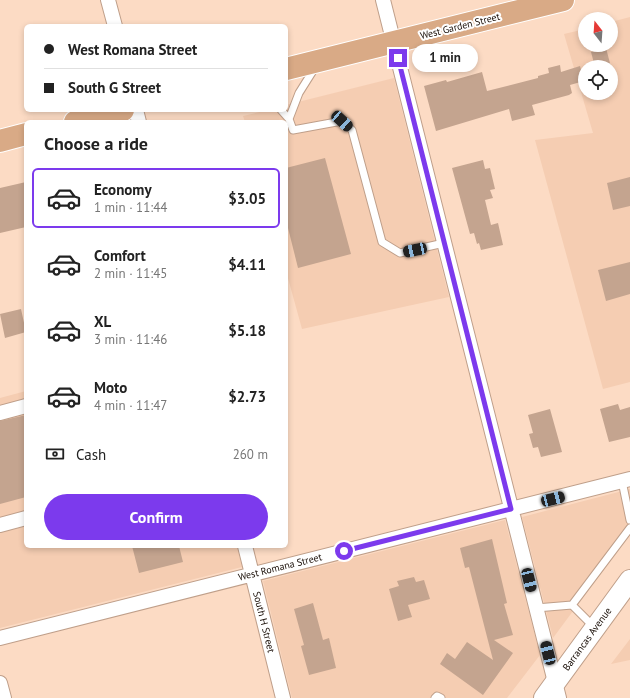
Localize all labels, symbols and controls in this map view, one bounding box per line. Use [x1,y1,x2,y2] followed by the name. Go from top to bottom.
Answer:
[419,10,502,42] street label: West Garden Street
[578,12,618,52] north arrow
[578,12,618,100] map controls
[68,40,197,59] text: West Romana Street
[412,44,478,72] callout: 1 min
[389,49,407,67] route end
[429,49,461,66] text: 1 min
[578,60,618,100] button: locate
[68,78,161,97] text: South G Street
[329,109,355,133] car
[44,132,148,155] text: Choose a ride
[46,180,82,216] icon: car
[94,180,152,199] text: Economy
[228,189,266,208] text: $3.05
[94,199,167,216] text: 1 min · 11:44
[402,242,428,258] car
[46,246,82,282] icon: car
[94,246,146,265] text: Comfort
[228,255,266,274] text: $4.11
[94,265,167,282] text: 2 min · 11:45
[46,312,82,348] icon: car
[94,312,111,331] text: XL
[228,321,266,340] text: $5.18
[94,331,167,348] text: 3 min · 11:46
[46,378,82,414] icon: car
[94,378,127,397] text: Moto
[228,387,266,406] text: $2.73
[94,397,167,414] text: 4 min · 11:47
[44,443,66,465] icon: cash
[76,445,106,464] text: Cash
[233,446,268,463] text: 260 m
[540,490,566,508] car
[44,494,268,540] button: Confirm
[335,542,353,560] route start
[237,550,324,584] street label: West Romana Street
[520,567,538,593] car
[250,590,278,654] street label: South H Street
[560,605,614,673] street label: Barrancas Avenue
[539,640,557,666] car

